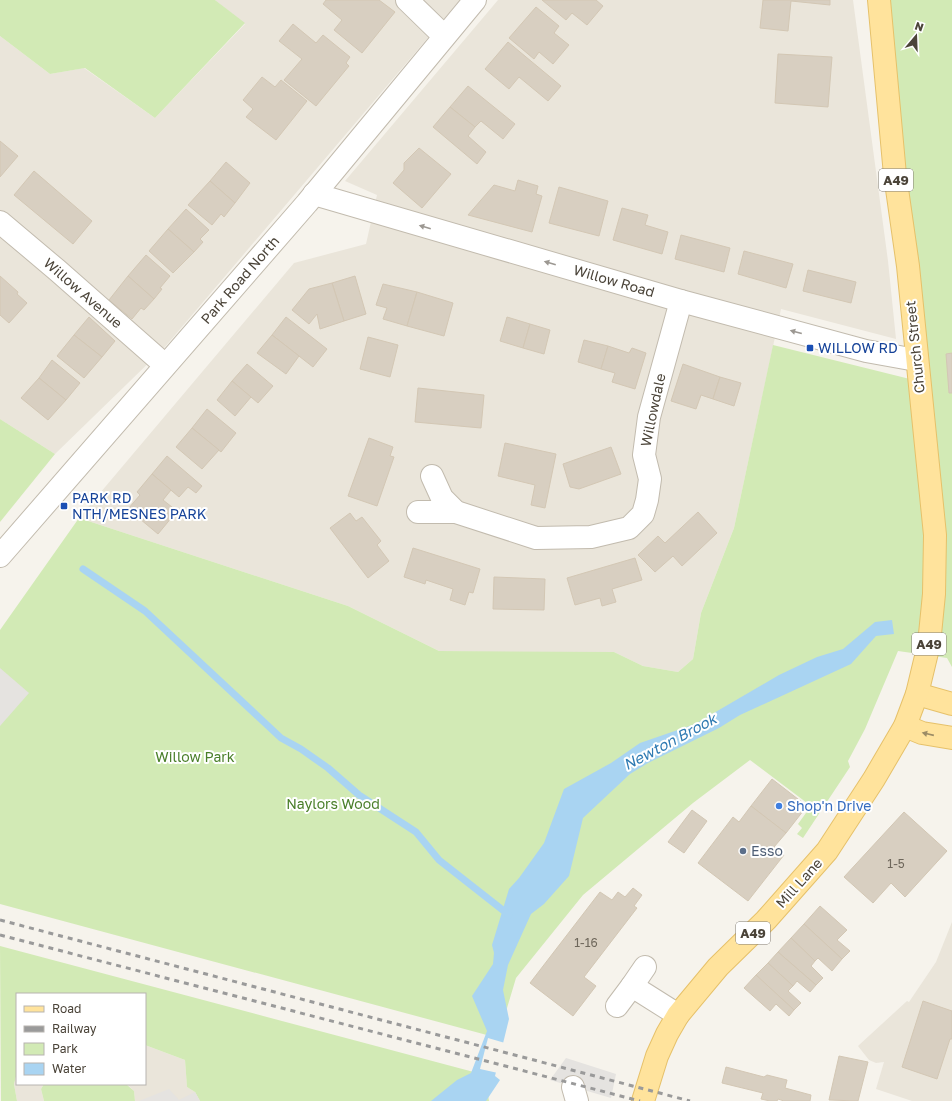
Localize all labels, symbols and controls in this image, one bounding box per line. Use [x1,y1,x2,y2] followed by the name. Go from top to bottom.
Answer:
[896,16,936,56] north arrow
[913,19,925,34] text: N
[879,169,913,191] road number: A49
[419,224,431,230] one-way arrow
[197,232,282,327] street label: Park Road North
[41,254,126,331] street label: Willow Avenue
[544,260,556,266] one-way arrow
[572,261,657,300] street label: Willow Road
[901,300,928,394] street label: Church Street
[790,329,802,335] one-way arrow
[818,339,898,356] place label: WILLOW RD
[805,343,815,353] marker: WILLOW RD
[636,372,669,448] street label: Willowdale
[72,489,207,522] place label: PARK RD NTH/MESNES PARK
[59,501,69,511] marker: PARK RD NTH/MESNES PARK
[912,633,946,655] road number: A49
[620,708,720,773] water label: Newton Brook
[922,730,934,736] one-way arrow
[155,748,235,765] park label: Willow Park
[286,795,380,812] park label: Naylors Wood
[787,797,871,814] place label: Shop'n Drive
[774,801,784,811] marker: Shop'n Drive
[751,842,783,859] place label: Esso
[738,846,748,856] marker: Esso
[772,854,825,911] street label: Mill Lane
[887,856,905,871] house number: 1-5
[736,922,770,944] road number: A49
[574,935,598,950] house number: 1-16
[16,993,146,1085] legend
[52,1001,81,1016] text: Road
[52,1021,97,1036] text: Railway
[52,1041,78,1056] text: Park
[52,1061,86,1076] text: Water

